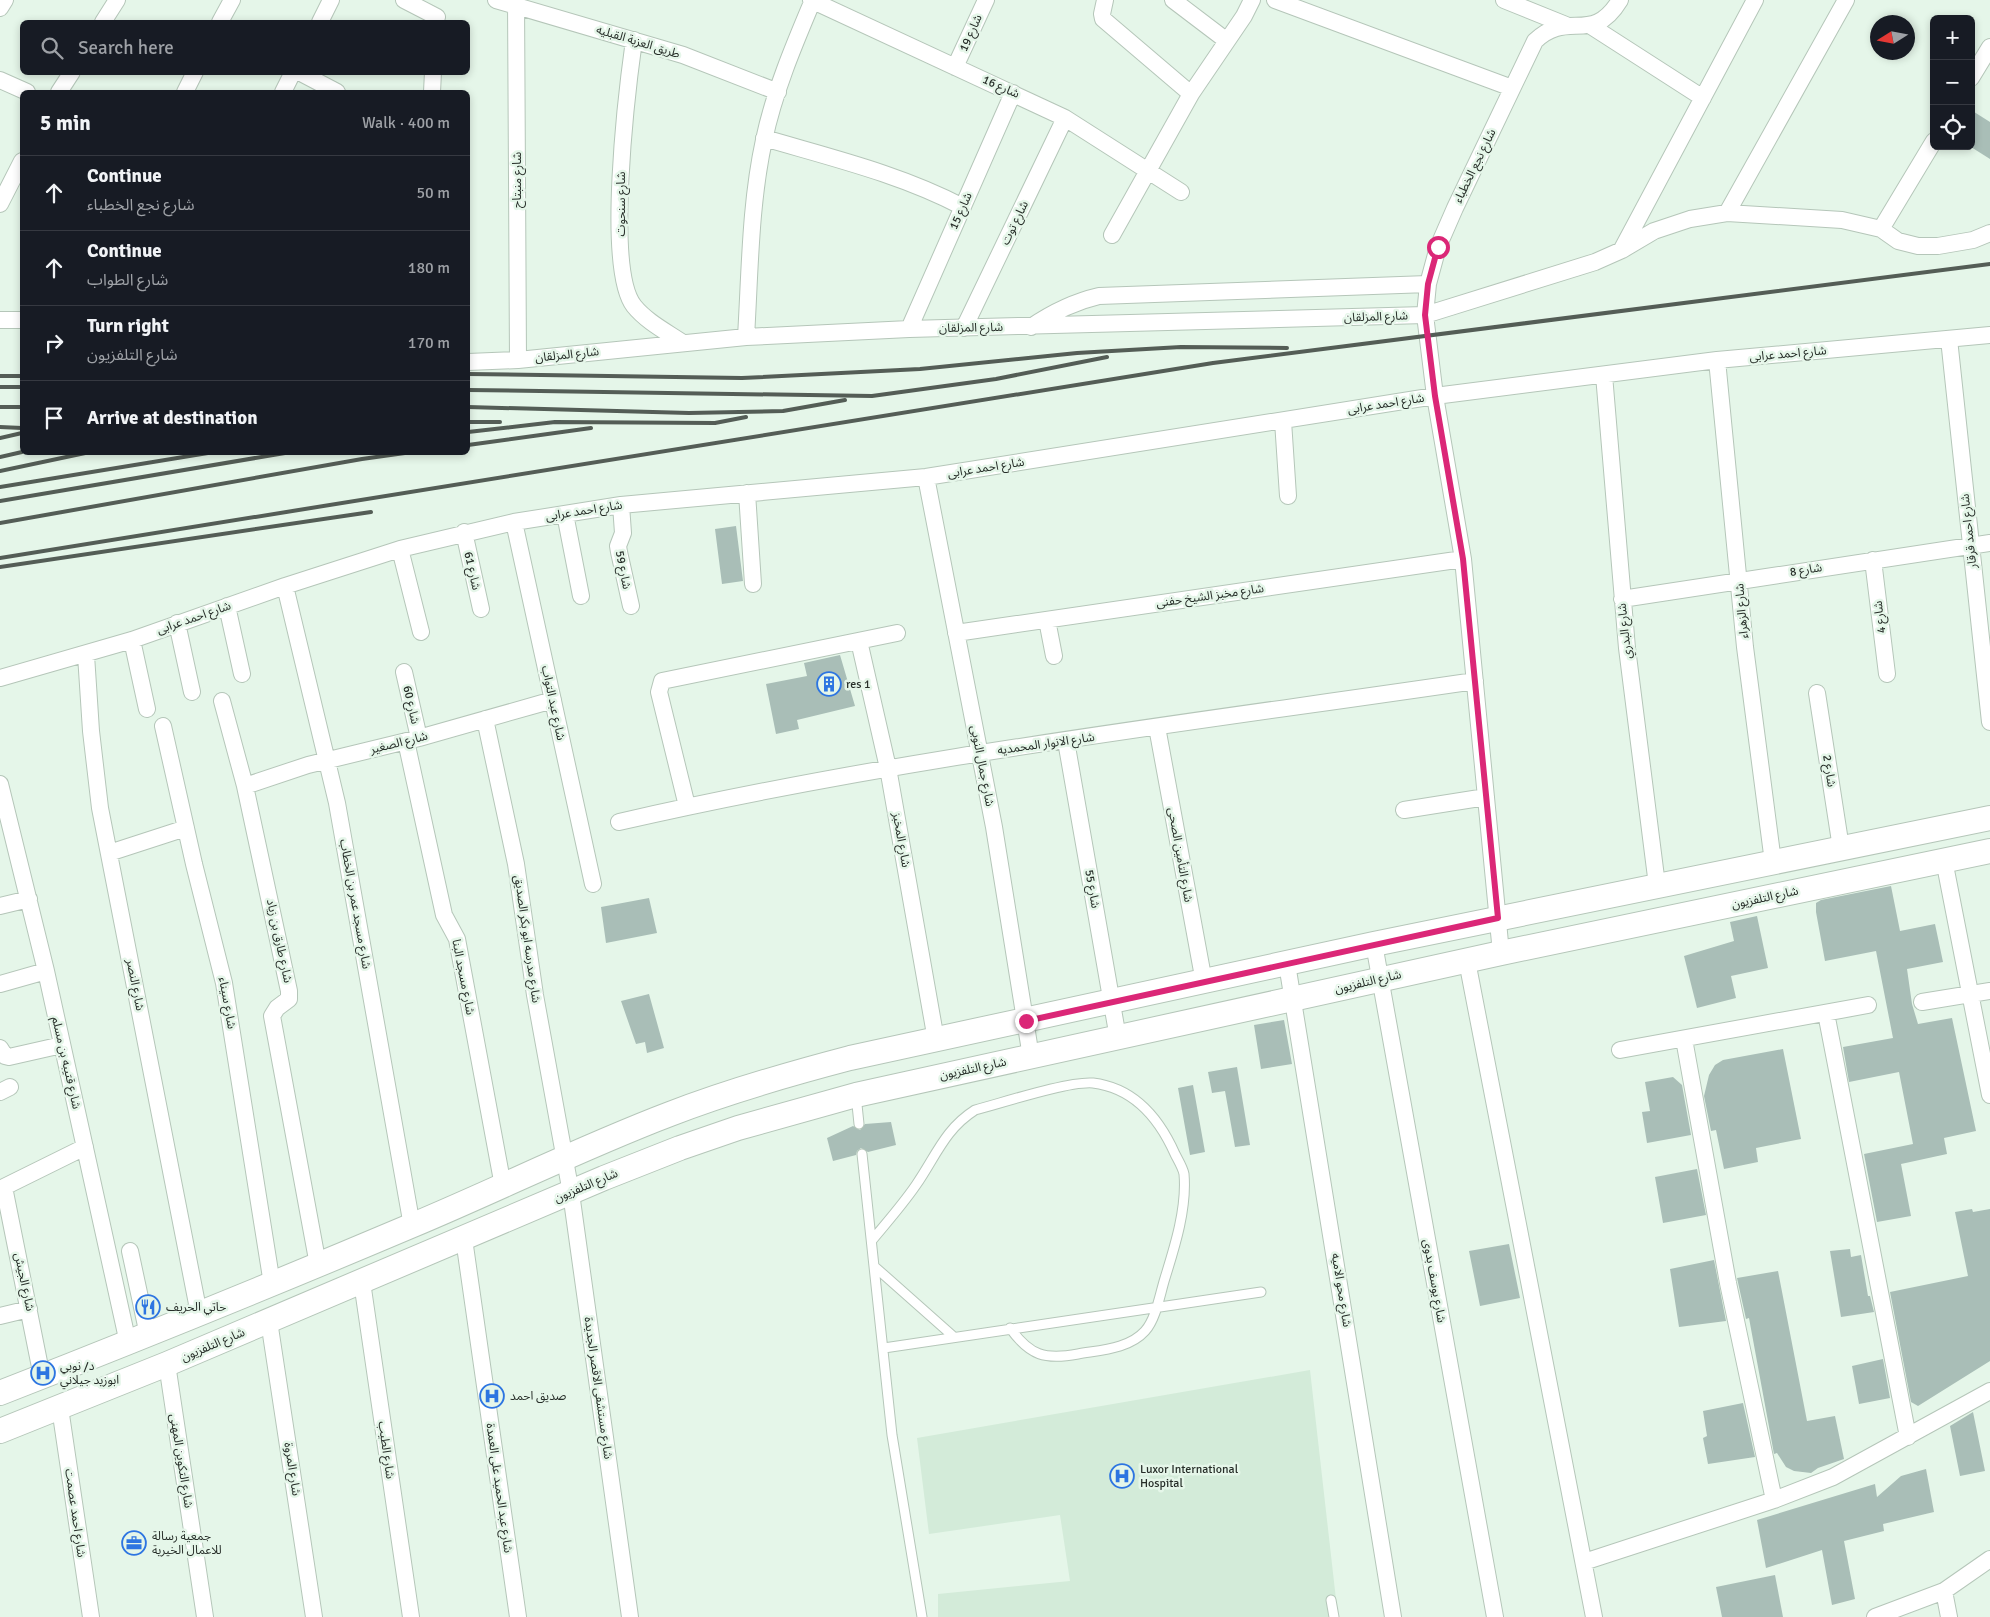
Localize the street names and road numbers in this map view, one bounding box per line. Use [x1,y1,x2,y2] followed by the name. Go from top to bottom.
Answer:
[956,12,987,54] street label: شارع 19
[594,22,682,62] street label: طريق العزبة القبليه
[980,72,1022,103] street label: شارع 16
[1451,126,1500,206] street label: شارع نجع الخطباء
[510,152,526,208] street label: شارع منبتاح
[614,172,630,236] street label: شارع سنحوت
[946,190,977,232] street label: شارع 15
[998,198,1033,248] street label: شارع توت
[1344,308,1408,327] street label: شارع المزلقان
[939,320,1003,337] street label: شارع المزلقان
[1749,343,1827,366] street label: شارع احمد عرابى
[534,344,600,367] street label: شارع المزلقان
[1347,391,1426,418] street label: شارع احمد عرابى
[947,455,1026,482] street label: شارع احمد عرابى
[1958,493,1981,570] street label: شارع احمد قرقار
[545,498,624,525] street label: شارع احمد عرابى
[611,549,634,591] street label: شارع 59
[459,550,484,592] street label: شارع 61
[1789,560,1823,581] street label: شارع 8
[1155,581,1265,612] street label: شارع مخبز الشيخ حفنى
[1732,583,1753,639] street label: شارع الزهراء
[155,598,233,639] street label: شارع احمد عرابى
[1871,600,1890,634] street label: شارع 4
[1615,602,1637,660] street label: شارع البدري
[537,664,568,742] street label: شارع عبد التواب
[398,684,423,726] street label: شارع 60
[966,724,997,808] street label: شارع جمال النوبى
[368,729,430,759] street label: شارع الصغير
[996,730,1096,759] street label: شارع الانوار المحمديه
[1818,754,1839,788] street label: شارع 2
[1163,806,1196,904] street label: شارع التأمين الصحى
[888,810,913,869] street label: شارع المخبز
[335,838,374,970] street label: شارع مسجد عمر بن الخطاب
[1080,868,1103,910] street label: شارع 55
[510,874,543,1004] street label: شارع مدرسه ابو بكر الصديق
[1730,884,1800,913] street label: شارع التلفزيون
[262,898,295,984] street label: شارع طارق بن زياد
[447,938,478,1016] street label: شارع مسجد البنا
[121,957,147,1012] street label: شارع النصر
[1333,967,1403,998] street label: شارع التلفزيون
[214,976,239,1030] street label: شارع سيناء
[47,1015,84,1111] street label: شارع قتيبه بن مسلم
[938,1055,1008,1084] street label: شارع التلفزيون
[552,1166,621,1207] street label: شارع التلفزيون
[1418,1238,1449,1324] street label: شارع يوسف بدوى
[10,1251,38,1313] street label: شارع الجيش
[1327,1252,1354,1328] street label: شارع محو الاميه
[580,1316,615,1460] street label: شارع مستشفى الاقصر الجديدة
[179,1325,248,1366] street label: شارع التلفزيون
[165,1413,196,1509] street label: شارع التكوين المهنى
[374,1420,397,1480] street label: شارع الطيب
[481,1422,516,1554] street label: شارع عبد الحميد على العمدة
[279,1441,304,1497] street label: شارع المروة
[60,1468,89,1558] street label: شارع احمد عصمت

